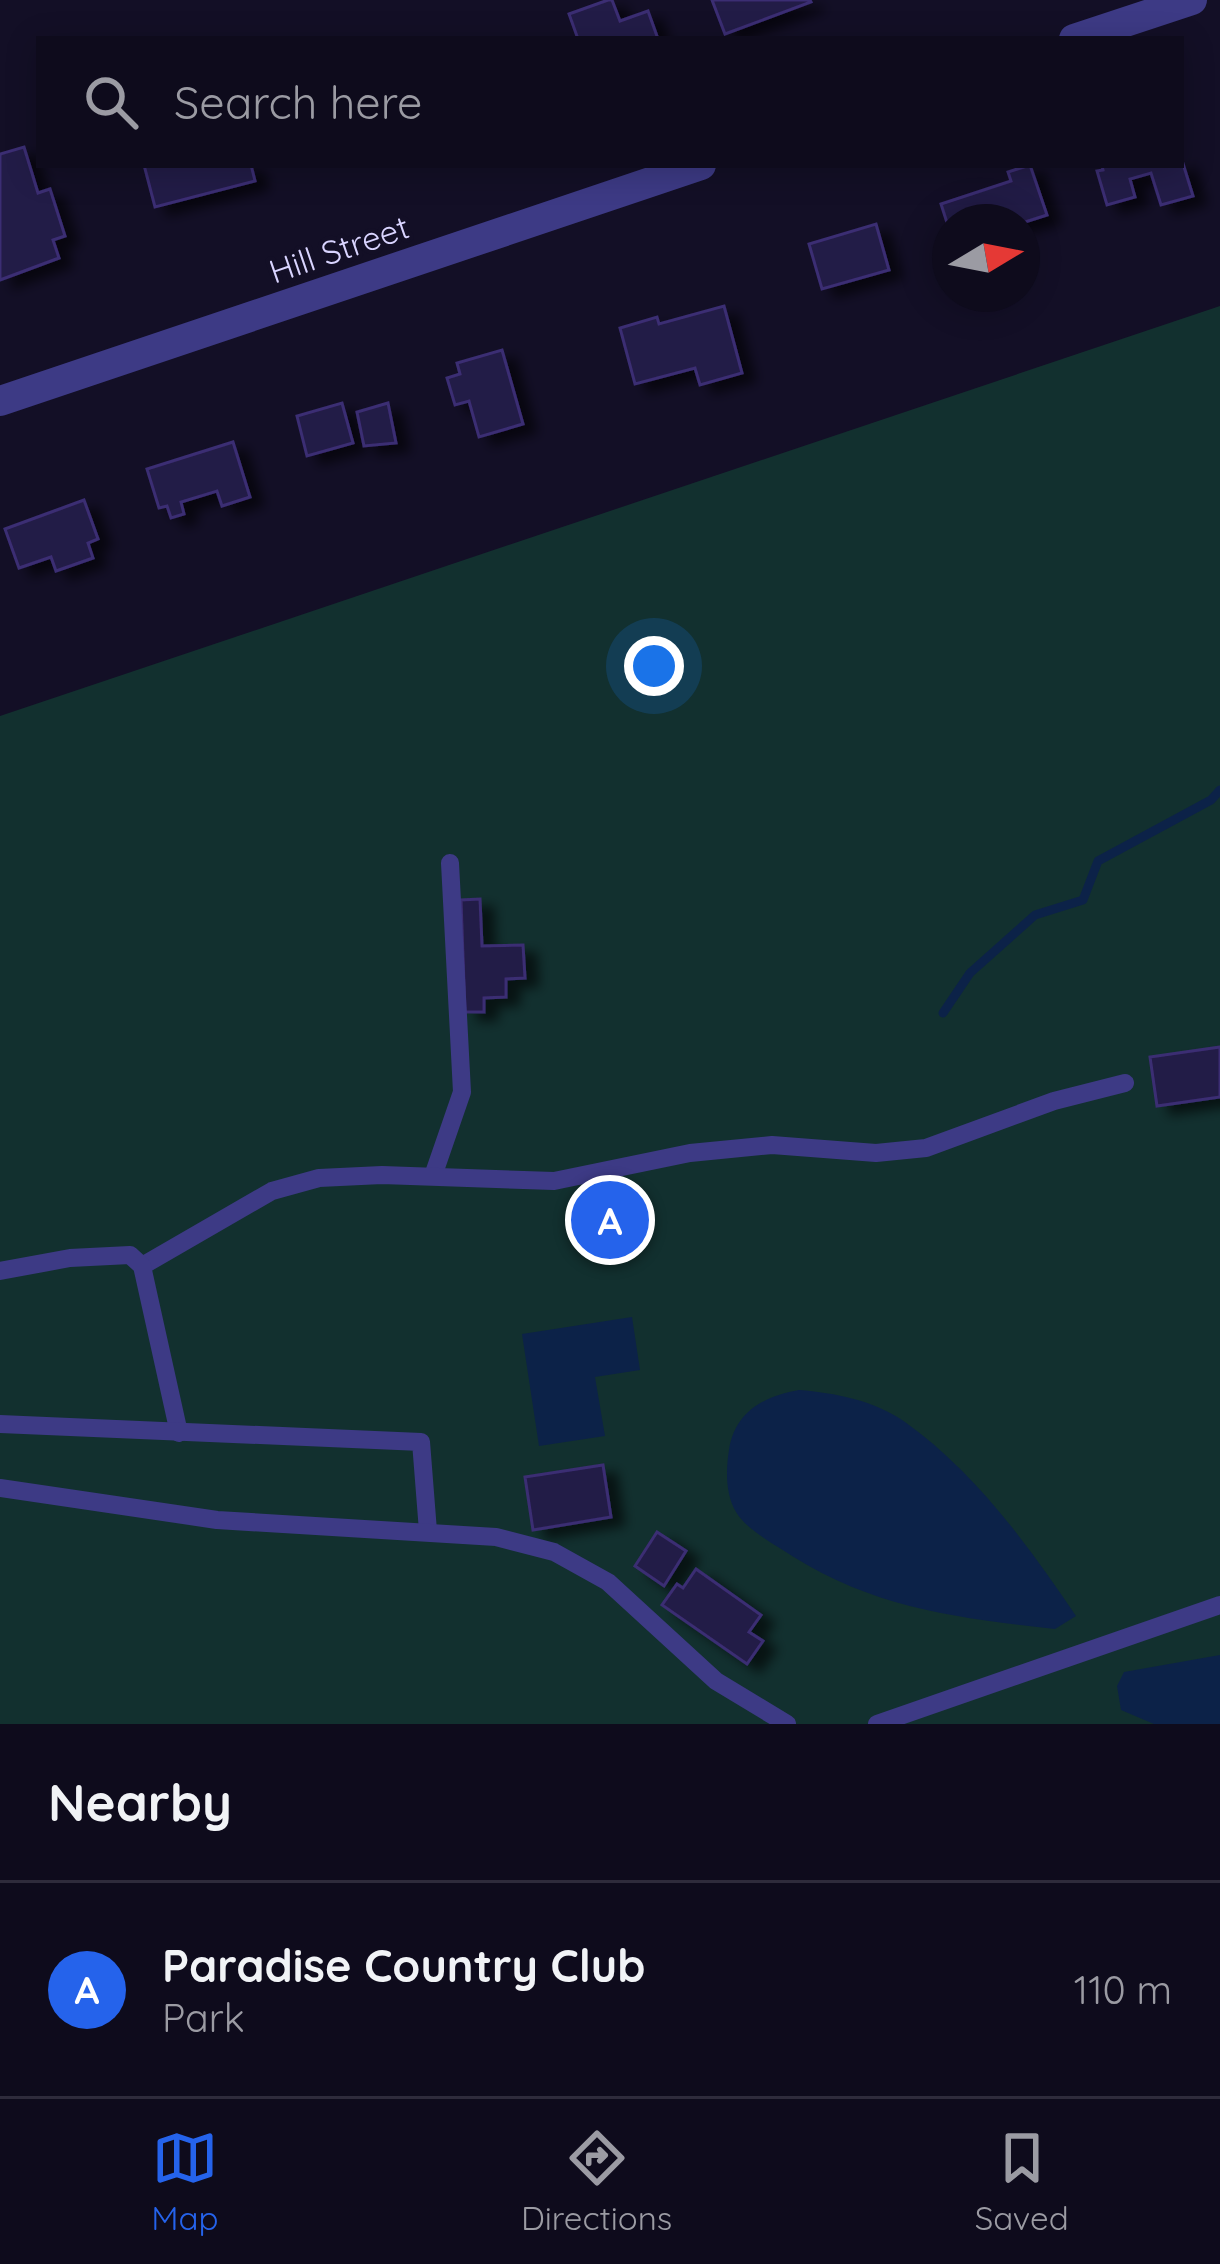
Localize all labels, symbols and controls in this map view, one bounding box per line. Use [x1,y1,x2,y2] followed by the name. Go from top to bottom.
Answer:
[36,36,1184,168] search box
[78,69,144,135] icon: search
[174,74,422,130] text: Search here
[932,204,1040,312] north arrow
[264,206,414,292] street label: Hill Street
[624,636,684,696] your location
[571,1175,649,1265] pin: A
[48,1770,232,1834] text: Nearby
[162,1937,645,1993] text: Paradise Country Club
[75,1965,99,2014] text: A
[1074,1965,1172,2014] text: 110 m
[162,1993,245,2042] text: Park
[151,2125,219,2238] tab: Map
[521,2125,672,2238] tab: Directions
[975,2125,1069,2238] tab: Saved

